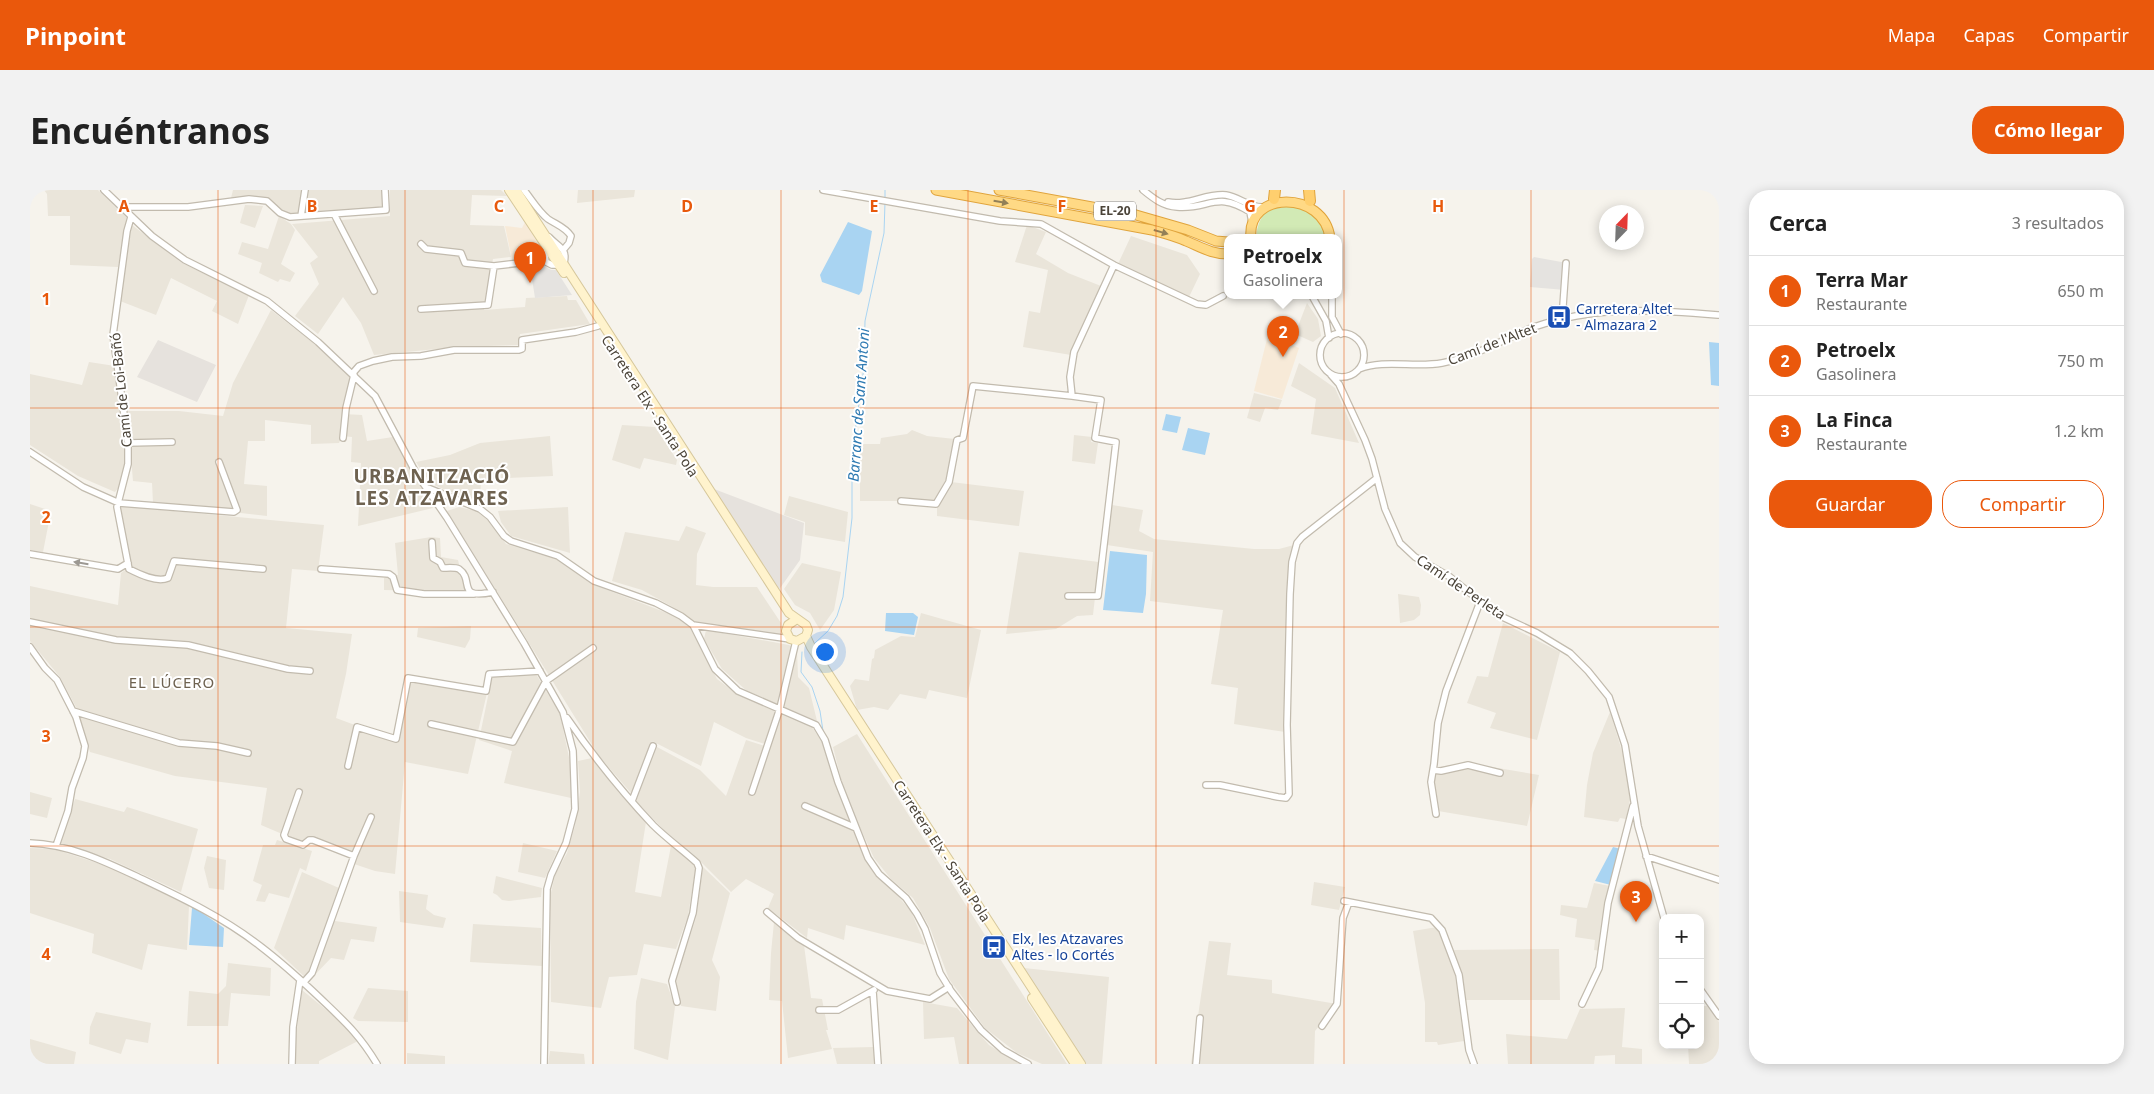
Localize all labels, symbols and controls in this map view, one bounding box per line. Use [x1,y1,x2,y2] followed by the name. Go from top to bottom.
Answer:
[25,19,126,52] text: Pinpoint
[1888,23,1935,47] text: Mapa
[1963,23,2015,47] text: Capas
[2043,23,2129,47] text: Compartir
[1972,106,2124,154] button: Cómo llegar
[30,107,270,154] text: Encuéntranos
[118,195,130,217] text: A
[307,195,317,217] text: B
[494,195,504,217] text: C
[681,195,693,217] text: D
[870,195,879,217] text: E
[1058,195,1066,217] text: F
[1244,195,1256,217] text: G
[1432,195,1444,217] text: H
[993,198,1009,206] one-way arrow
[1094,202,1136,220] road number: EL-20
[1599,205,1644,250] north arrow
[1769,209,1827,237] text: Cerca
[2012,212,2104,234] text: 3 resultados
[1153,229,1168,237] one-way arrow
[1224,234,1342,299] popup
[514,242,546,283] pin: 1
[1243,243,1322,269] text: Petroelx
[1816,267,1908,293] text: Terra Mar
[1243,269,1323,291] text: Gasolinera
[1780,280,1790,302] text: 1
[2057,280,2104,302] text: 650 m
[41,288,51,310] text: 1
[1816,293,1907,315] text: Restaurante
[1576,299,1672,334] place label: Carretera Altet - Almazara 2
[1546,304,1572,330] bus stop icon: Carretera Altet - Almazara 2
[1267,316,1299,357] pin: 2
[1445,318,1539,369] street label: Camí de l'Altet
[843,326,873,482] water label: Barranc de Sant Antoni
[597,331,703,480] street label: Carretera Elx - Santa Pola
[105,332,136,448] street label: Camí de Loi-Bañó
[1816,337,1895,363] text: Petroelx
[1780,350,1790,372] text: 2
[2057,350,2104,372] text: 750 m
[1816,363,1896,385] text: Gasolinera
[1816,407,1893,433] text: La Finca
[1780,420,1790,442] text: 3
[2054,420,2104,442] text: 1.2 km
[1816,433,1907,455] text: Restaurante
[354,463,510,511] district label: URBANITZACIÓ LES ATZAVARES
[1769,480,1932,528] button: Guardar
[1942,480,2104,528] button: Compartir
[41,506,51,528] text: 2
[1413,550,1510,623] street label: Camí de Perleta
[73,559,89,567] one-way arrow
[812,639,838,665] your location
[129,672,215,692] district label: EL LÚCERO
[41,725,51,747] text: 3
[889,776,995,925] street label: Carretera Elx - Santa Pola
[1620,881,1652,922] pin: 3
[1659,914,1704,1049] map controls
[1659,914,1704,959] button: +
[1012,929,1124,964] place label: Elx, les Atzavares Altes - lo Cortés
[981,934,1007,960] bus stop icon: Elx, les Atzavares Altes - lo Cortés
[41,943,51,965] text: 4
[1659,959,1704,1004] button: −
[1659,1004,1704,1049] button: locate

